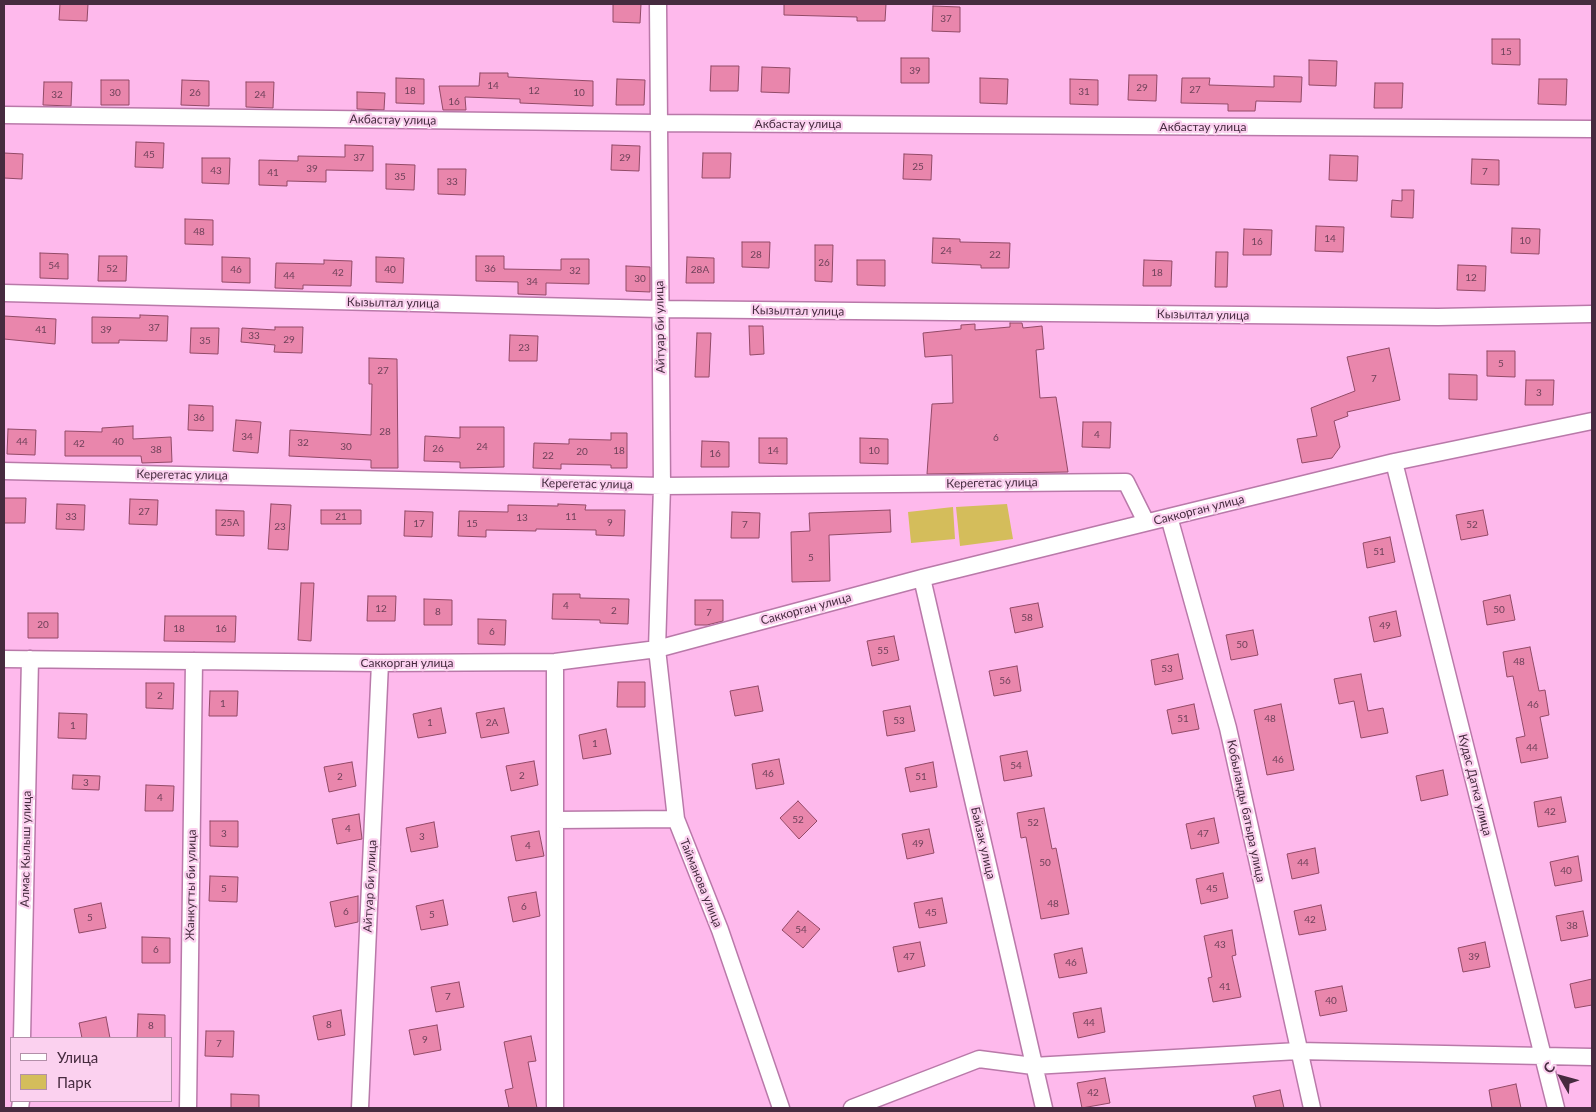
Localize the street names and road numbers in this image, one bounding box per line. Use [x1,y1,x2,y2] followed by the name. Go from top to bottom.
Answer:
[349,112,437,128] street label: Акбастау улица
[755,117,841,131] street label: Акбастау улица
[1160,120,1246,134] street label: Акбастау улица
[652,281,668,373] street label: Айтуар би улица
[347,295,439,311] street label: Кызылтал улица
[752,303,844,319] street label: Кызылтал улица
[1157,307,1249,323] street label: Кызылтал улица
[136,467,228,483] street label: Керегетас улица
[946,475,1038,491] street label: Керегетас улица
[541,476,633,492] street label: Керегетас улица
[1152,492,1246,528] street label: Саккорган улица
[759,590,853,628] street label: Саккорган улица
[360,656,454,670] street label: Саккорган улица
[1455,733,1495,837] street label: Кудас Датка улица
[1224,739,1268,883] street label: Кобыланды батыра улица
[18,791,34,907] street label: Алмас Кылыш улица
[968,805,998,881] street label: Байзак улица
[183,829,199,941] street label: Жанкутты би улица
[677,837,725,929] street label: Тайманова улица
[360,839,380,933] street label: Айтуар би улица

